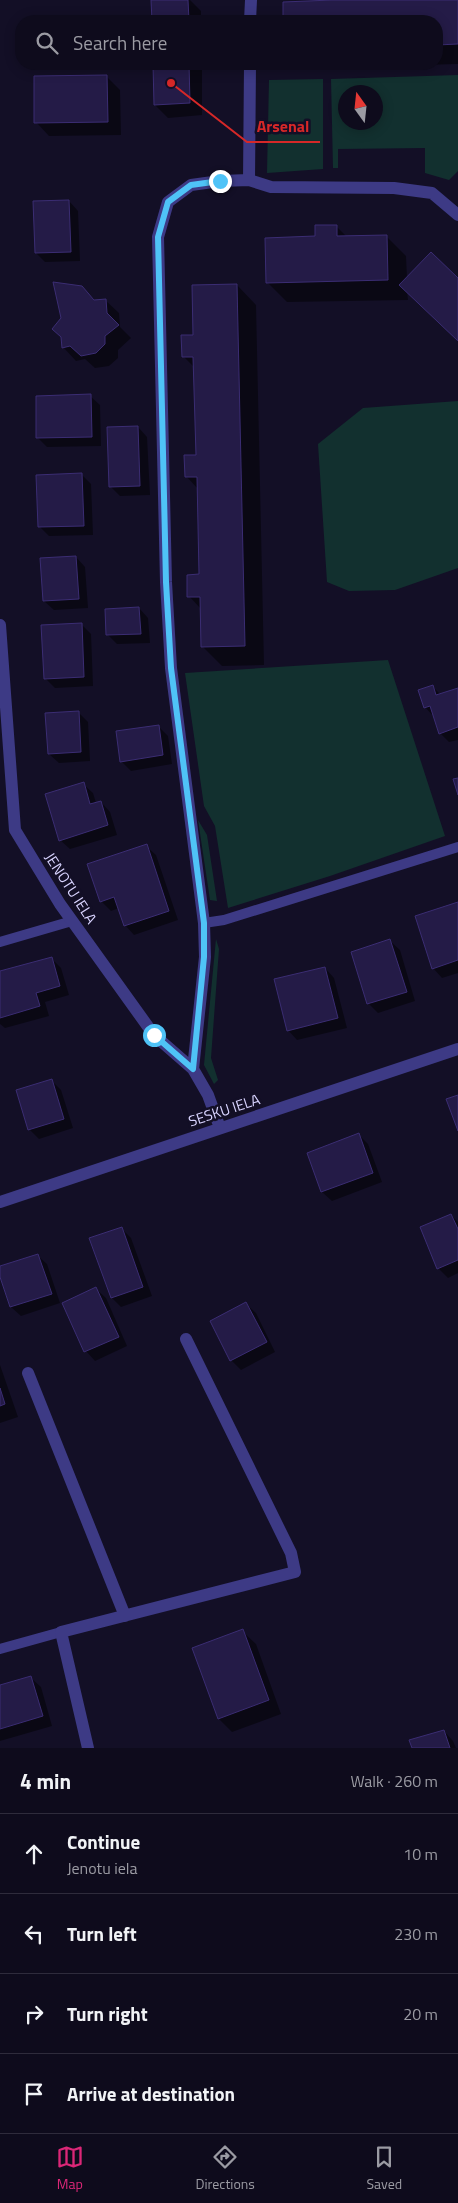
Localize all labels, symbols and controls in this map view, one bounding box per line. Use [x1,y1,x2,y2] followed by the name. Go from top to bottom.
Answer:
[15,15,443,70] search box
[73,28,167,57] text: Search here
[33,29,61,57] icon: search
[338,85,383,130] north arrow
[247,111,320,142] callout: Arsenal
[257,114,309,138] text: Arsenal
[209,170,232,193] route end
[39,848,103,928] street label: JENOTU IELA
[143,1024,166,1047] route start
[185,1088,263,1132] street label: SESKU IELA
[20,1765,71,1797] text: 4 min
[350,1769,438,1793] text: Walk · 260 m
[67,1827,140,1856] text: Continue
[20,1840,48,1868] icon: ahead
[403,1842,438,1866] text: 10 m
[67,1856,138,1880] text: Jenotu iela
[67,1919,137,1948] text: Turn left
[20,1920,48,1948] icon: left
[394,1922,438,1946] text: 230 m
[67,1999,148,2028] text: Turn right
[20,2000,48,2028] icon: right
[403,2002,438,2026] text: 20 m
[67,2079,235,2108] text: Arrive at destination
[20,2080,48,2108] icon: arrive
[56,2143,84,2194] tab: Map
[195,2143,255,2194] tab: Directions
[367,2143,402,2194] tab: Saved

